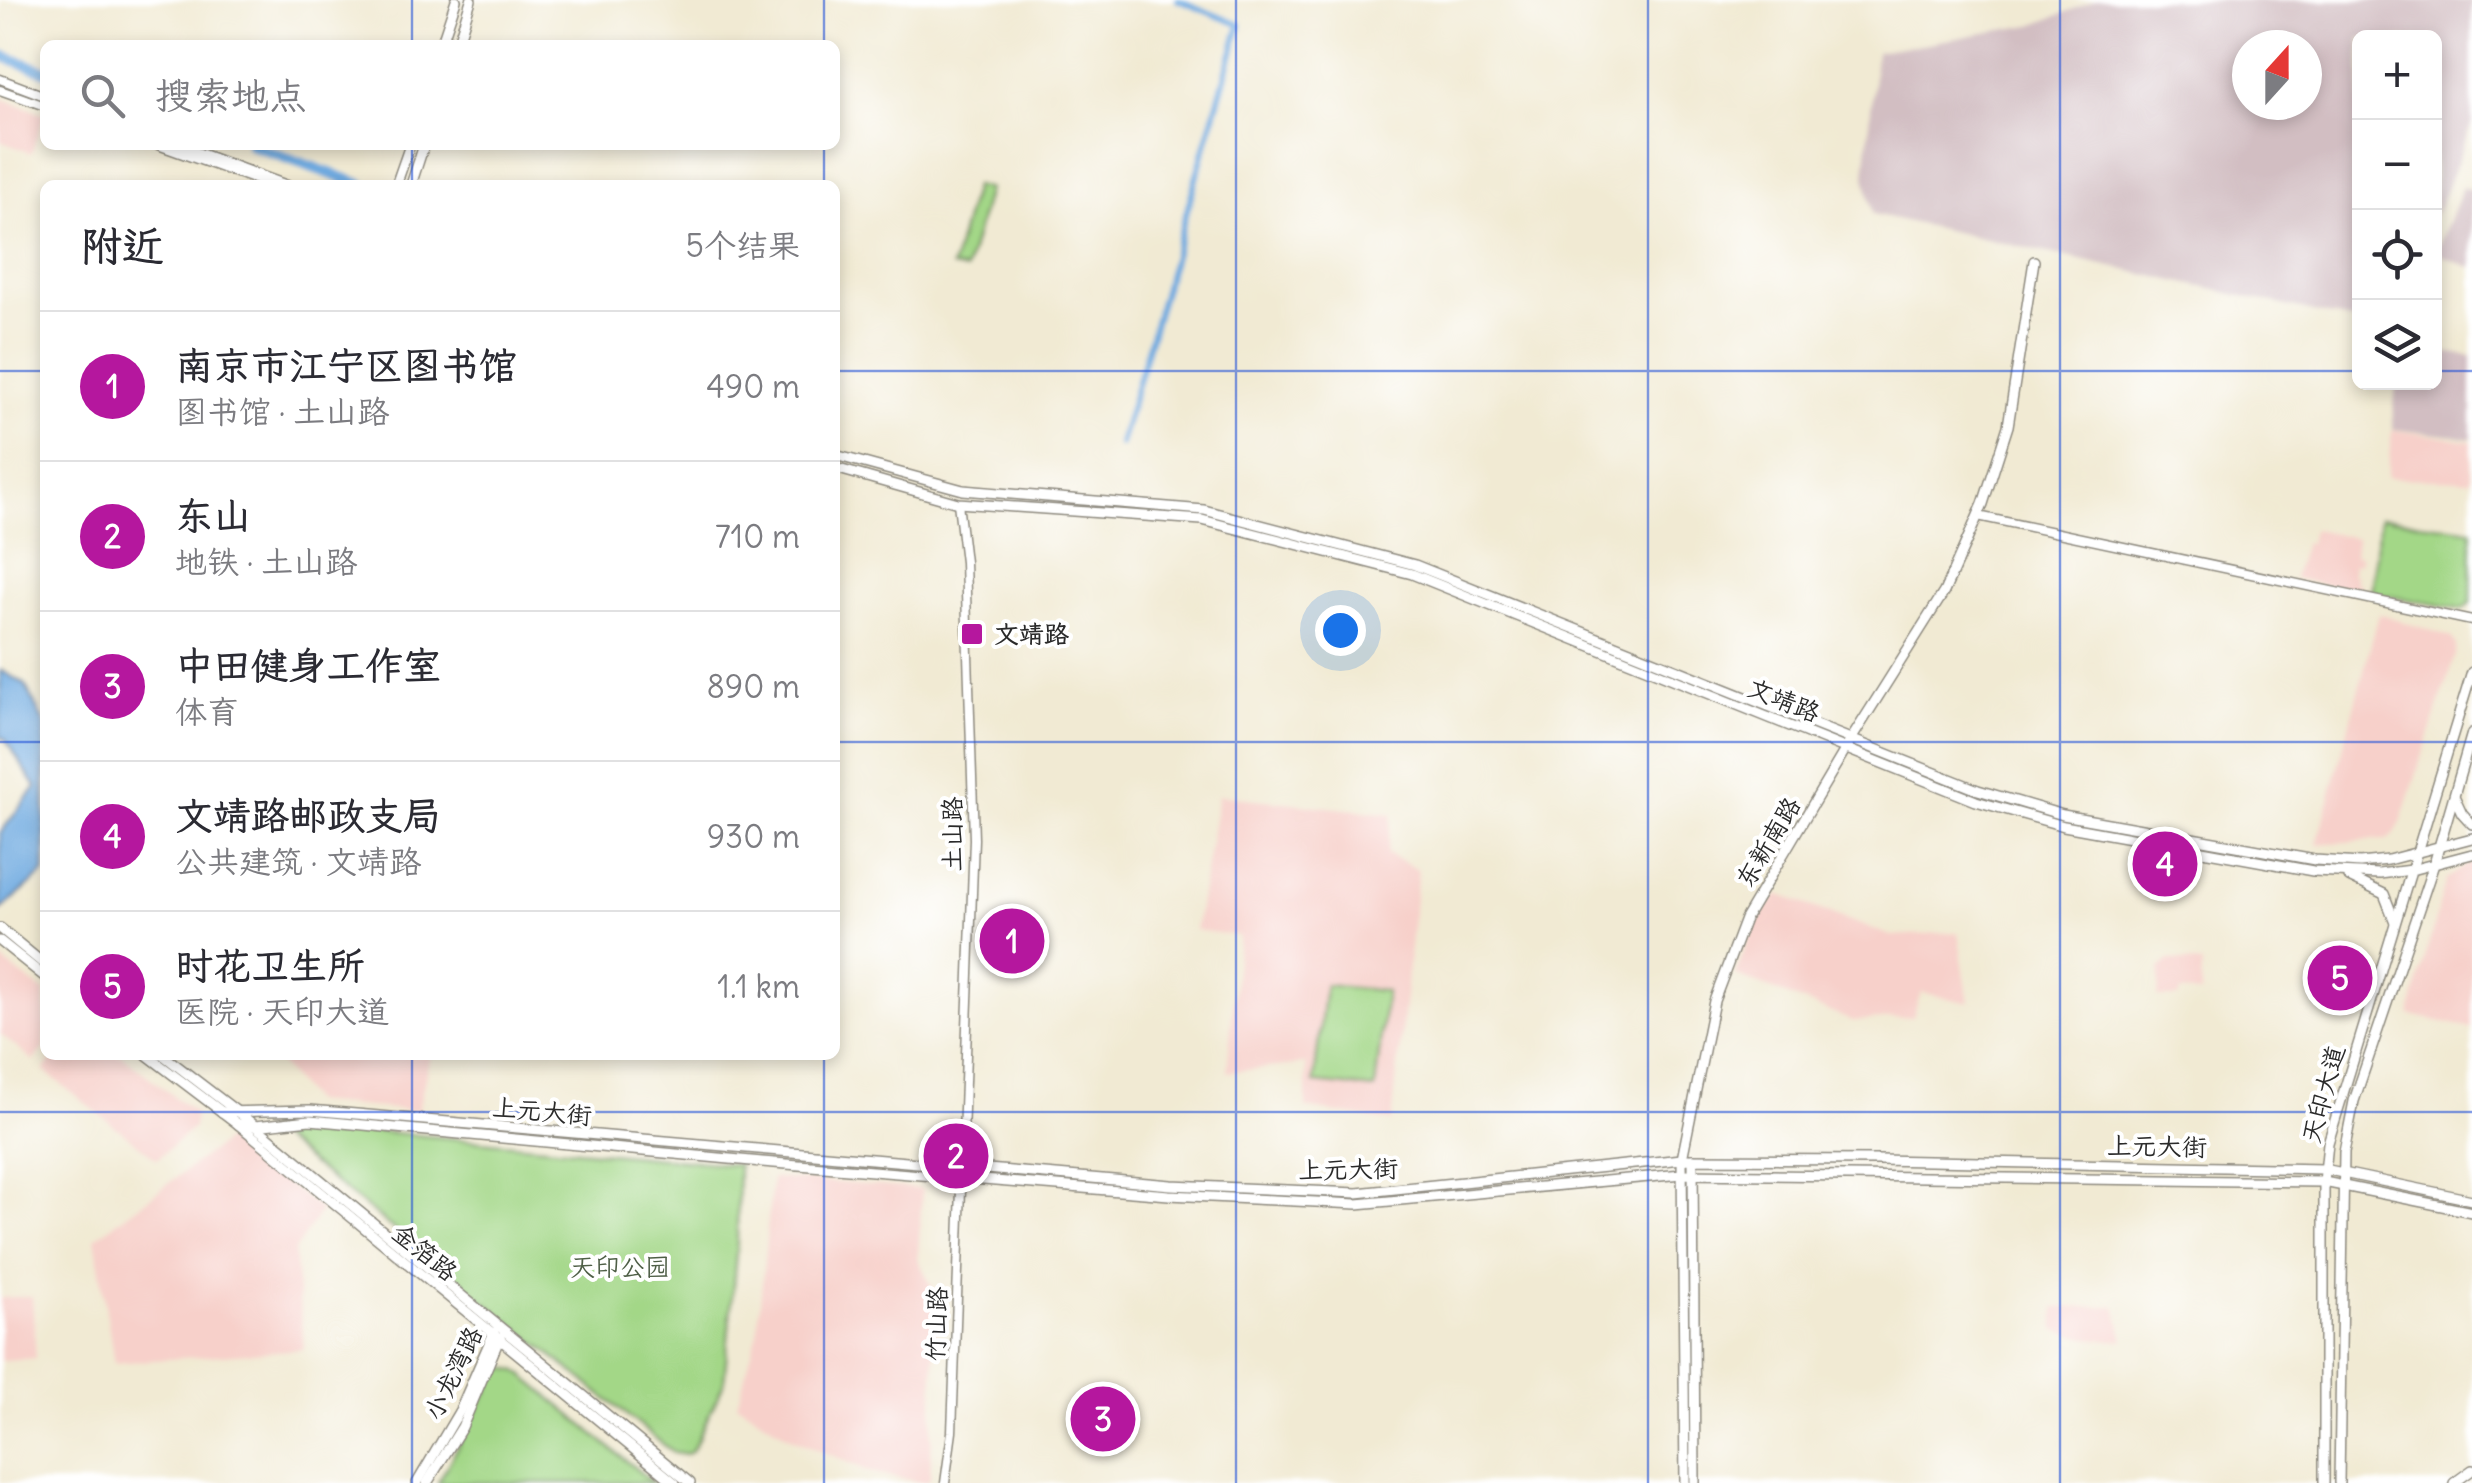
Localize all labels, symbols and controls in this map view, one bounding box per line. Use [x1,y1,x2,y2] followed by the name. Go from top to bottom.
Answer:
[2232,30,2322,120] north arrow
[2352,30,2442,390] map controls
[2352,30,2442,120] button: +
[40,40,840,150] search box
[75,68,130,123] icon: search
[155,72,307,119] text: 搜索地点
[2352,120,2442,210] button: −
[2352,210,2442,300] button: locate
[80,220,164,272] text: 附近
[686,225,800,266] text: 5个结果
[2352,300,2442,390] button: layers
[175,342,517,389] text: 南京市江宁区图书馆
[106,366,119,407] text: 1
[706,366,800,407] text: 490 m
[175,391,389,432] text: 图书馆 · 土山路
[175,492,251,539] text: 东山
[104,516,121,557] text: 2
[715,516,800,557] text: 710 m
[175,541,357,582] text: 地铁 · 土山路
[1315,605,1366,656] your location
[994,618,1069,650] place label: 文靖路
[959,621,985,647] marker: 文靖路
[175,642,441,689] text: 中田健身工作室
[103,666,122,707] text: 3
[706,666,800,707] text: 890 m
[1743,671,1825,729] street label: 文靖路
[175,691,239,732] text: 体育
[1729,791,1807,893] street label: 东新南路
[175,792,441,839] text: 文靖路邮政支局
[936,796,968,872] street label: 土山路
[103,816,122,857] text: 4
[707,816,800,857] text: 930 m
[2132,826,2198,902] pin: 4
[175,841,421,882] text: 公共建筑 · 文靖路
[980,904,1044,978] pin: 1
[2308,940,2372,1016] pin: 5
[175,942,365,989] text: 时花卫生所
[103,966,122,1007] text: 5
[717,966,800,1007] text: 1.1 km
[175,991,389,1032] text: 医院 · 天印大道
[2295,1042,2351,1146] street label: 天印大道
[491,1091,593,1131] street label: 上元大街
[924,1118,988,1194] pin: 2
[2107,1129,2207,1163] street label: 上元大街
[1298,1152,1398,1186] street label: 上元大街
[386,1216,464,1288] street label: 金箔路
[570,1251,670,1283] park label: 天印公园
[919,1286,953,1362] street label: 竹山路
[417,1321,489,1425] street label: 小龙湾路
[1070,1382,1136,1456] pin: 3

